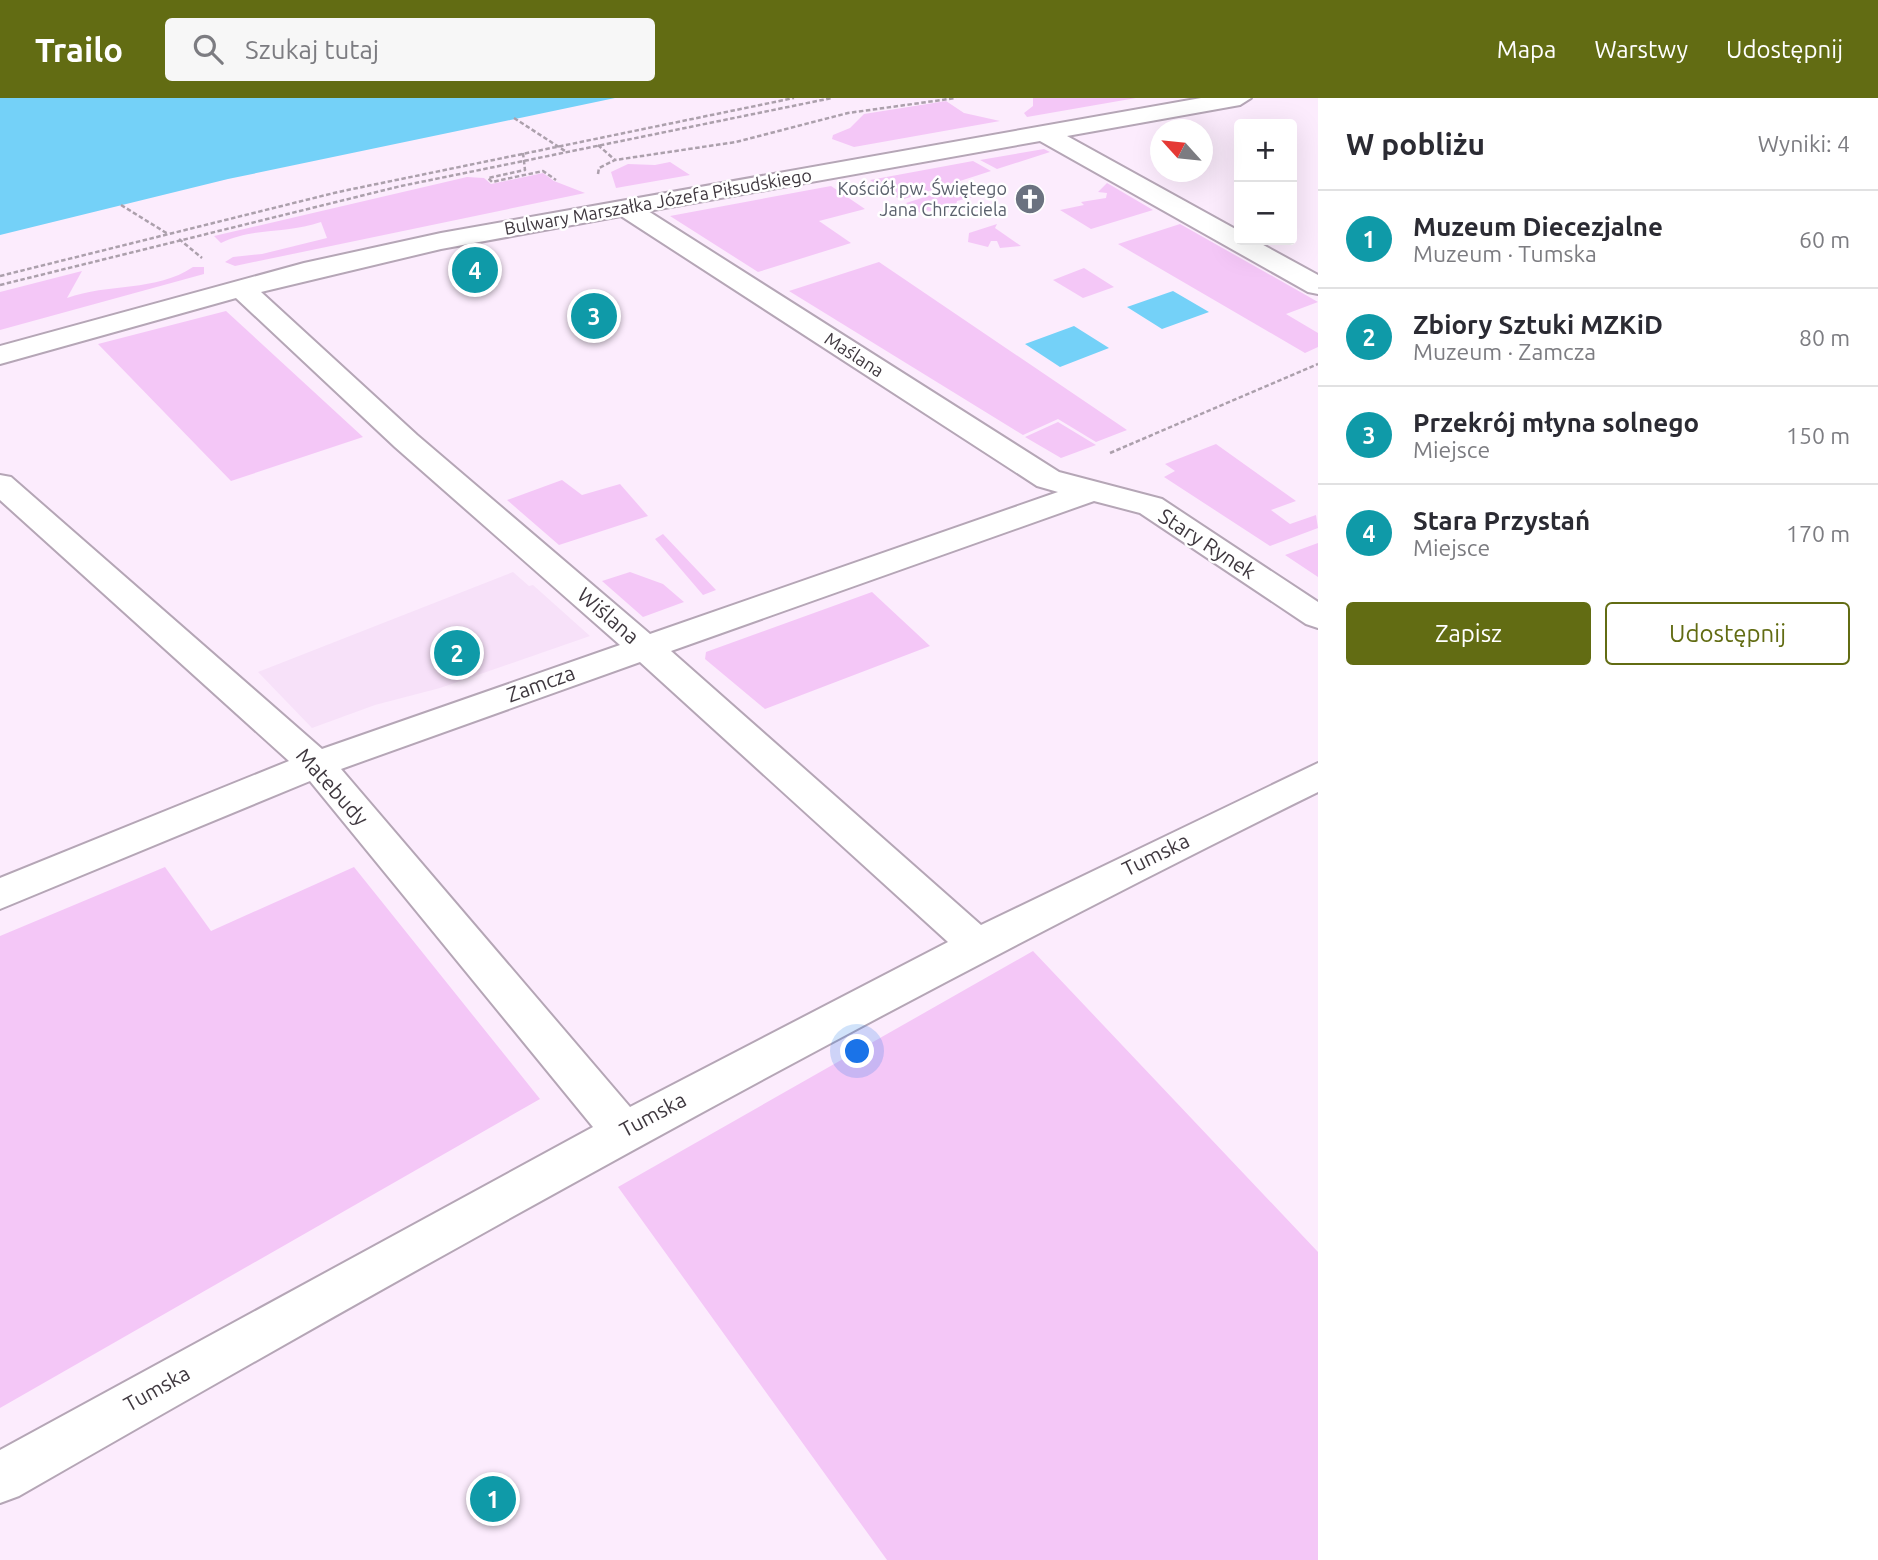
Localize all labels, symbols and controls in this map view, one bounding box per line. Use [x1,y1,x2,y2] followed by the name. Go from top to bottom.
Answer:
[165,18,655,81] search box
[189,30,227,68] icon: search
[35,31,123,68] text: Trailo
[245,35,379,64] text: Szukaj tutaj
[1497,36,1556,63] text: Mapa
[1594,36,1688,63] text: Warstwy
[1726,36,1843,63] text: Udostępnij
[1150,119,1213,182] north arrow
[1234,119,1297,245] map controls
[1234,119,1297,182] button: +
[1346,127,1485,161] text: W pobliżu
[1758,131,1850,156] text: Wyniki: 4
[502,164,813,238] street label: Bulwary Marszałka Józefa Piłsudskiego
[838,177,1007,219] place label: Kościół pw. Świętego Jana Chrzciciela
[1013,182,1047,216] church icon: Kościół pw. Świętego Jana Chrzciciela
[1234,182,1297,245] button: −
[1413,212,1663,241] text: Muzeum Diecezjalne
[1363,227,1375,252] text: 1
[1799,227,1850,252] text: 60 m
[1413,241,1597,266] text: Muzeum · Tumska
[452,244,498,296] pin: 4
[571,290,617,342] pin: 3
[1413,310,1663,339] text: Zbiory Sztuki MZKiD
[1363,325,1375,350] text: 2
[1799,325,1850,350] text: 80 m
[821,328,888,381] street label: Maślana
[1413,339,1596,364] text: Muzeum · Zamcza
[1413,408,1699,437] text: Przekrój młyna solnego
[1363,423,1375,448] text: 3
[1786,423,1850,448] text: 150 m
[1413,437,1490,462] text: Miejsce
[1155,503,1261,584] street label: Stary Rynek
[1413,506,1590,535] text: Stara Przystań
[1363,521,1375,546] text: 4
[1786,521,1850,546] text: 170 m
[1413,535,1490,560] text: Miejsce
[573,582,644,648] street label: Wiślana
[1346,602,1591,665] button: Zapisz
[1605,602,1850,665] button: Udostępnij
[434,627,480,679] pin: 2
[503,660,578,706] street label: Zamcza
[292,743,374,830] street label: Matebudy
[1118,828,1193,881] street label: Tumska
[840,1034,874,1068] your location
[615,1087,690,1142] street label: Tumska
[119,1360,194,1416] street label: Tumska
[470,1473,516,1525] pin: 1

